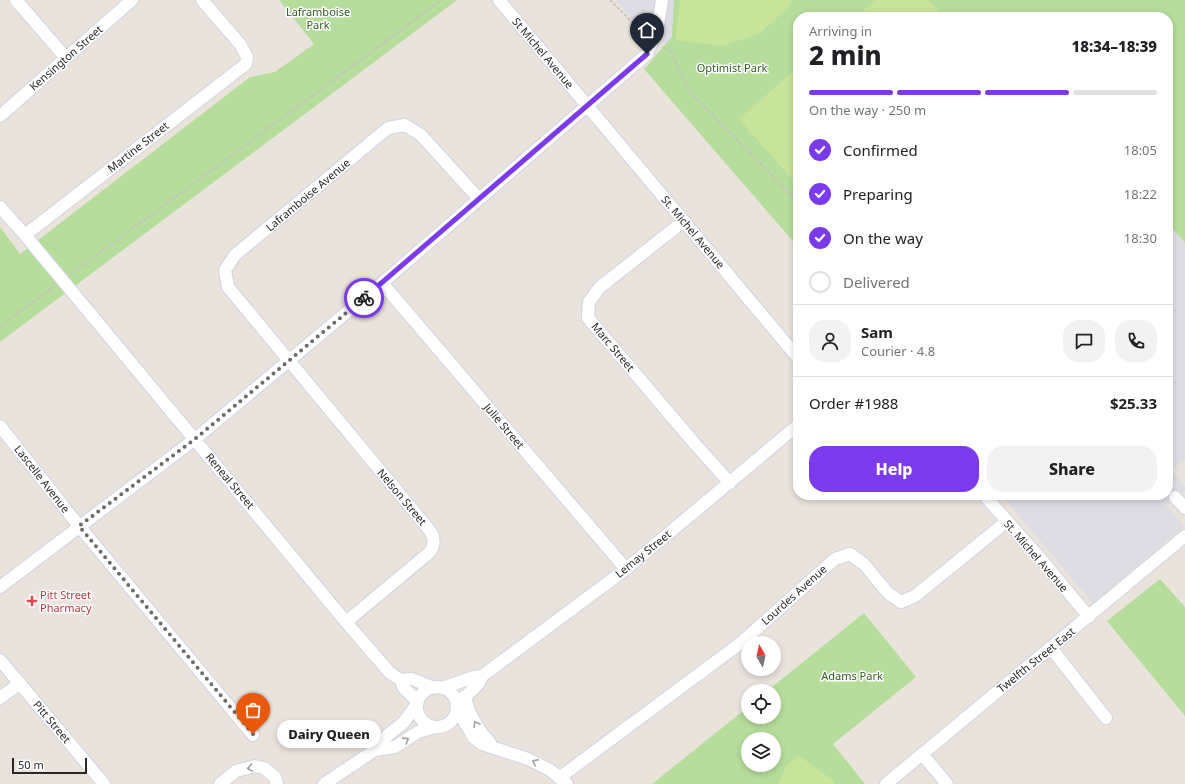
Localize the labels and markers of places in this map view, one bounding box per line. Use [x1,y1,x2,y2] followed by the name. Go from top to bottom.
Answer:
[630,13,664,54] pin
[40,587,92,615] place label: Pitt Street Pharmacy
[27,596,37,606] marker: Pitt Street Pharmacy
[236,693,270,734] pin
[277,720,381,748] callout: Dairy Queen

